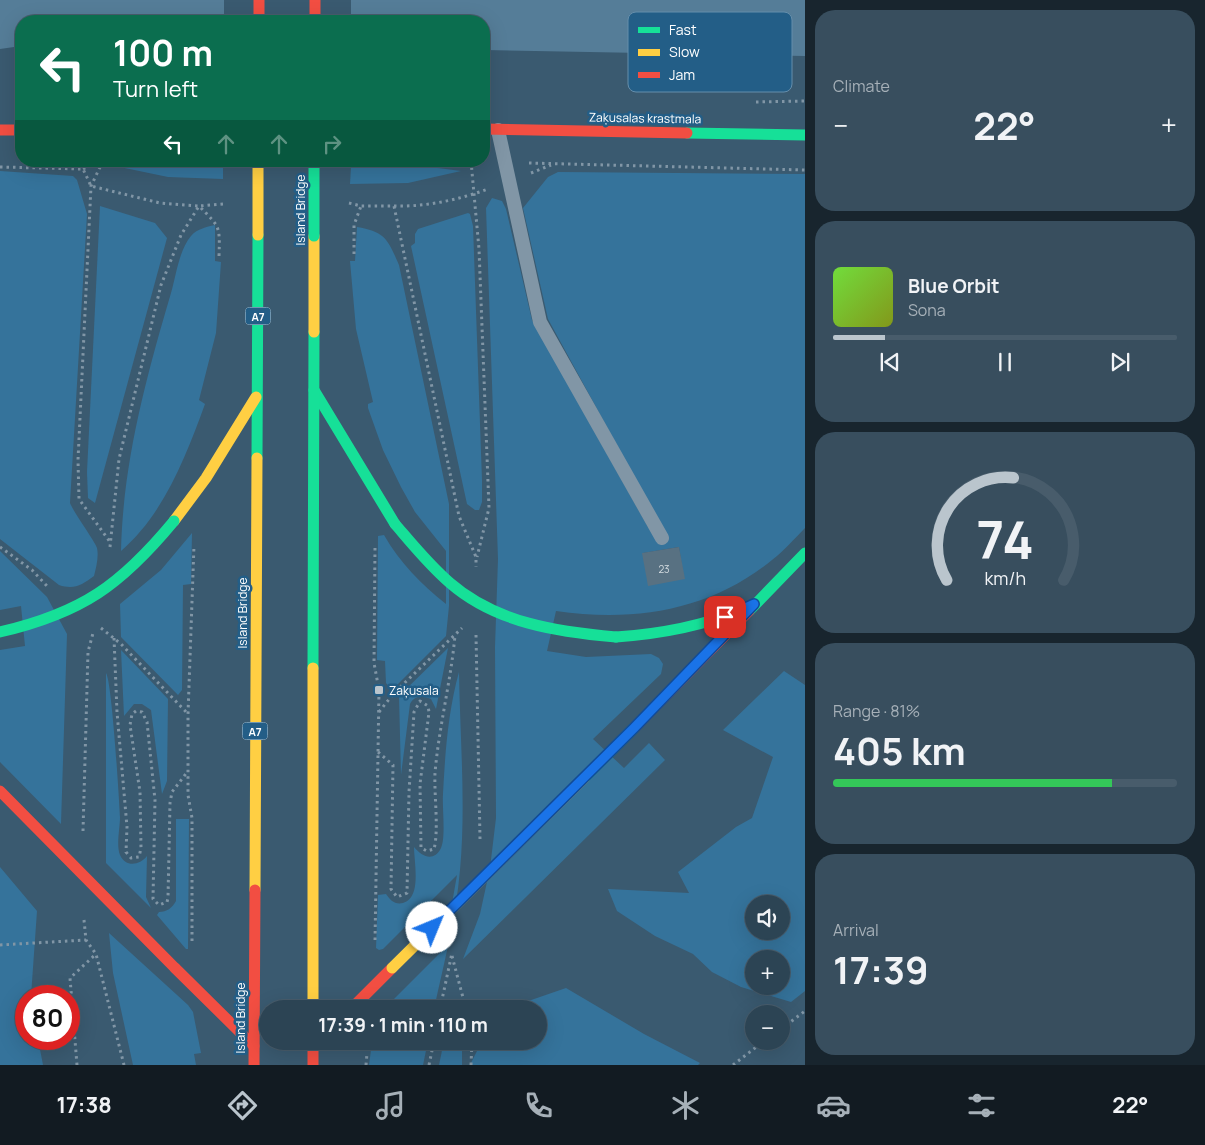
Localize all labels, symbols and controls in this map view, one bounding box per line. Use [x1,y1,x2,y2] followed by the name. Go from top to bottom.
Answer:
[628,12,792,92] legend
[669,20,697,39] text: Fast
[113,29,213,77] text: 100 m
[30,35,95,100] icon: left
[669,42,700,61] text: Slow
[669,65,695,84] text: Jam
[113,74,198,104] text: Turn left
[833,75,890,97] text: Climate
[973,99,1036,151] text: 22°
[833,106,848,144] text: −
[1161,106,1177,144] text: +
[589,109,701,127] street label: Zaķusalas krastmala
[159,130,187,158] icon: left
[212,130,240,158] icon: ahead
[265,130,293,158] icon: ahead
[318,130,346,158] icon: right
[292,175,309,245] street label: Island Bridge
[908,273,1000,299] text: Blue Orbit
[908,299,946,321] text: Sona
[246,308,270,324] road number: A7
[876,348,904,376] icon: previous
[991,348,1019,376] icon: pause
[1106,348,1134,376] icon: next
[976,504,1034,575] text: 74
[658,562,670,576] house number: 23
[984,566,1026,590] text: km/h
[234,578,251,648] street label: Island Bridge
[704,596,746,638] pin
[711,603,739,631] icon: arrive
[389,682,439,699] place label: Zaķusala
[373,684,385,696] marker: Zaķusala
[833,700,920,722] text: Range · 81%
[242,722,268,739] road number: A7
[833,724,966,776] text: 405 km
[745,895,790,1050] map controls
[745,895,790,940] button: sound
[405,901,457,953] position arrow
[833,919,879,941] text: Arrival
[833,943,929,995] text: 17:39
[745,950,790,995] button: +
[232,983,249,1053] street label: Island Bridge
[15,985,80,1050] speed limit sign: 80
[745,1005,790,1050] button: −
[318,1012,488,1038] text: 17:39 · 1 min · 110 m
[225,1088,260,1123] icon: directions
[373,1088,408,1123] icon: music
[521,1088,556,1123] icon: phone
[668,1088,703,1123] icon: climate
[816,1088,851,1123] icon: car
[964,1088,999,1123] icon: filters
[56,1090,112,1120] text: 17:38
[1112,1090,1148,1120] text: 22°

